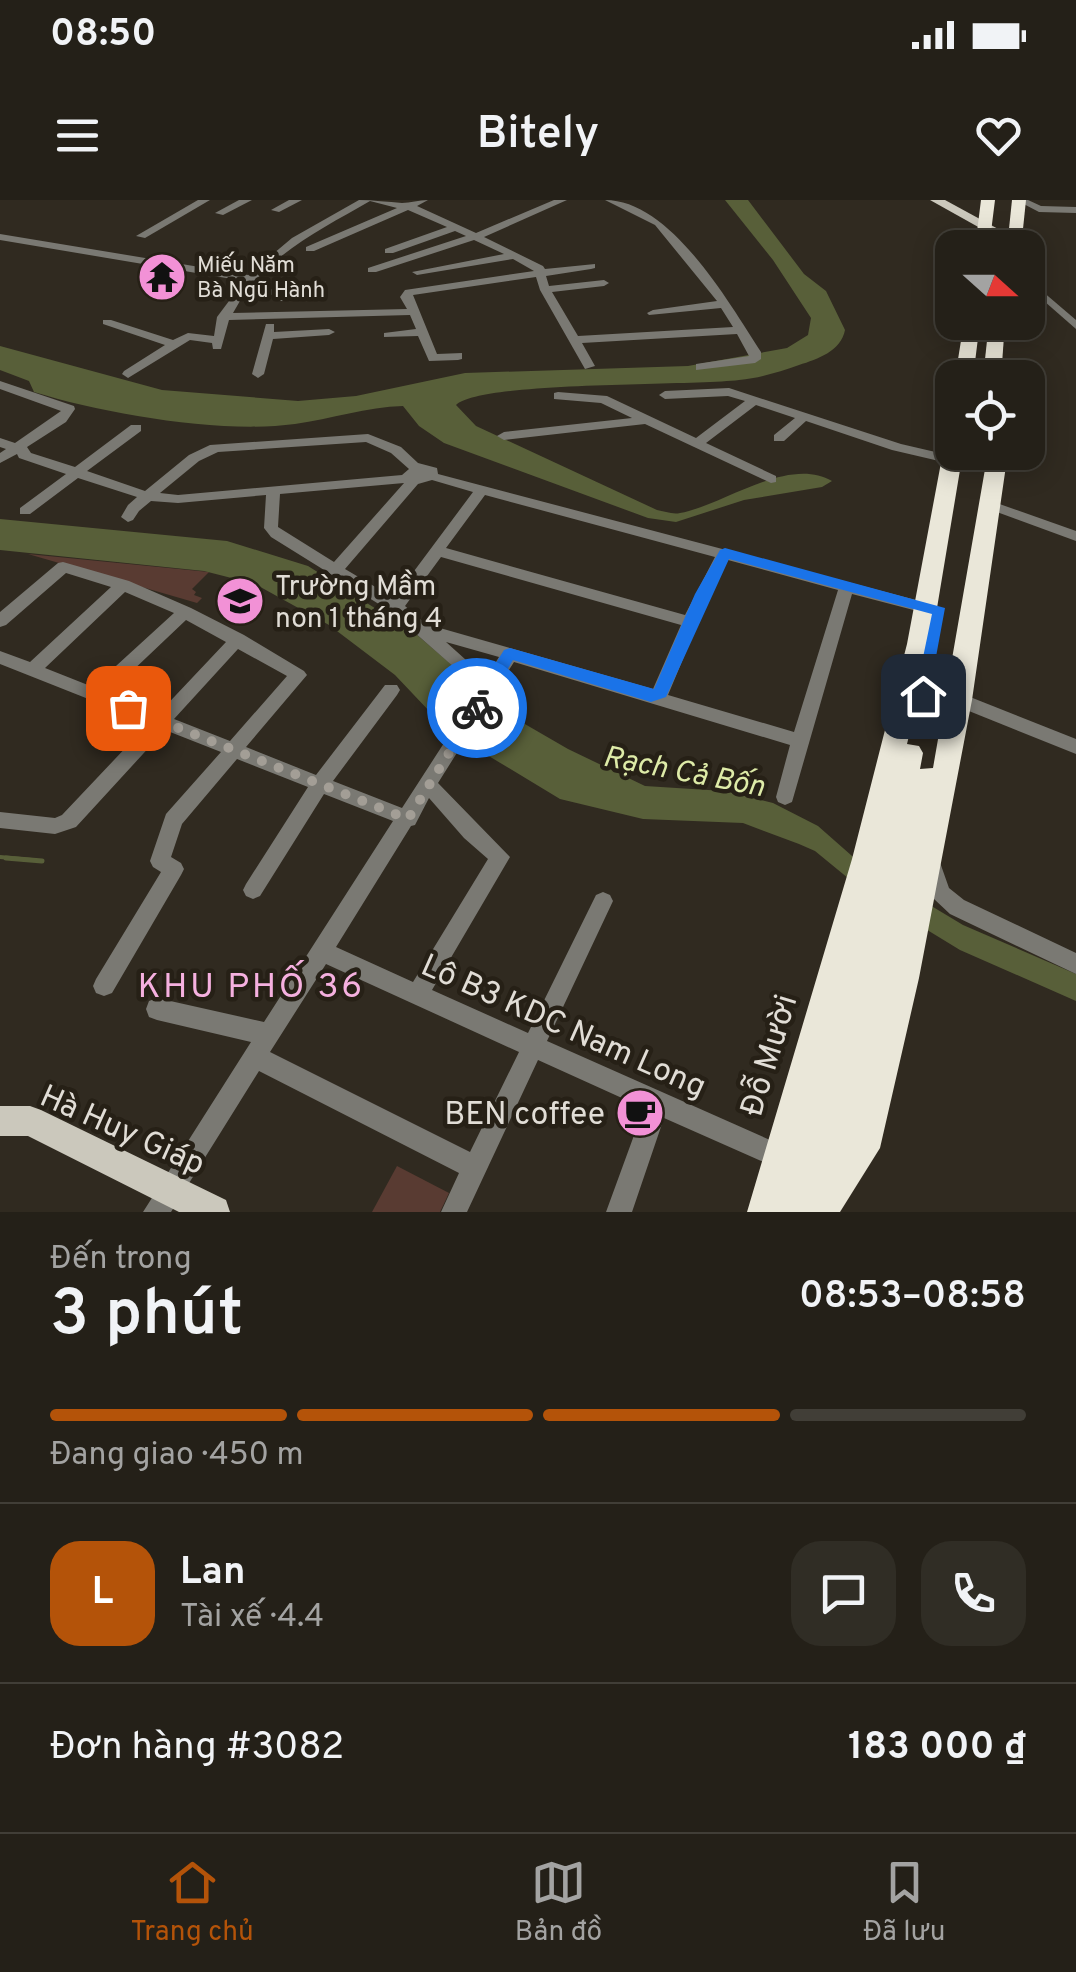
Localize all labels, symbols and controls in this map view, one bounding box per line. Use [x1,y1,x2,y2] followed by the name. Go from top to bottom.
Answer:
[50,11,156,60] text: 08:50
[477,107,599,164] text: Bitely
[50,108,105,163] icon: menu
[971,108,1026,163] icon: heart
[935,230,1045,340] north arrow
[935,230,1045,470] map controls
[136,251,188,303] temple icon: Miếu Năm Bà Ngũ Hành
[197,251,325,305] place label: Miếu Năm Bà Ngũ Hành
[935,360,1045,470] button: locate
[275,569,442,638] place label: Trường Mầm non 1 tháng 4
[214,575,266,627] school or university icon: Trường Mầm non 1 tháng 4
[881,654,966,739] pin
[427,658,527,758] courier
[86,666,171,751] pin
[896,669,951,724] icon: home
[101,681,156,736] icon: bag
[450,681,505,736] icon: bike
[600,739,768,807] water label: Rạch Cả Bốn
[414,947,712,1109] street label: Lô B3 KDC Nam Long
[137,960,365,1010] district label: KHU PHỐ 36
[731,989,808,1121] street label: Đỗ Mười
[33,1078,210,1186] street label: Hà Huy Giáp
[614,1087,666,1139] cafe icon: BEN coffee
[444,1096,605,1136] place label: BEN coffee
[50,1240,192,1280] text: Đến trong
[799,1273,1026,1322] text: 08:53–08:58
[50,1276,243,1358] text: 3 phút
[50,1436,304,1476] text: Đang giao · 450 m
[791,1541,896,1646] button: chat
[921,1541,1026,1646] button: phone
[180,1549,245,1598] text: Lan
[92,1569,113,1618] text: L
[180,1598,324,1638] text: Tài xế · 4.4
[50,1724,344,1773] text: Đơn hàng #3082
[848,1724,1026,1773] text: 183 000 ₫
[130,1855,254,1951] tab: Trang chủ
[515,1855,602,1951] tab: Bản đồ
[863,1855,946,1951] tab: Đã lưu

